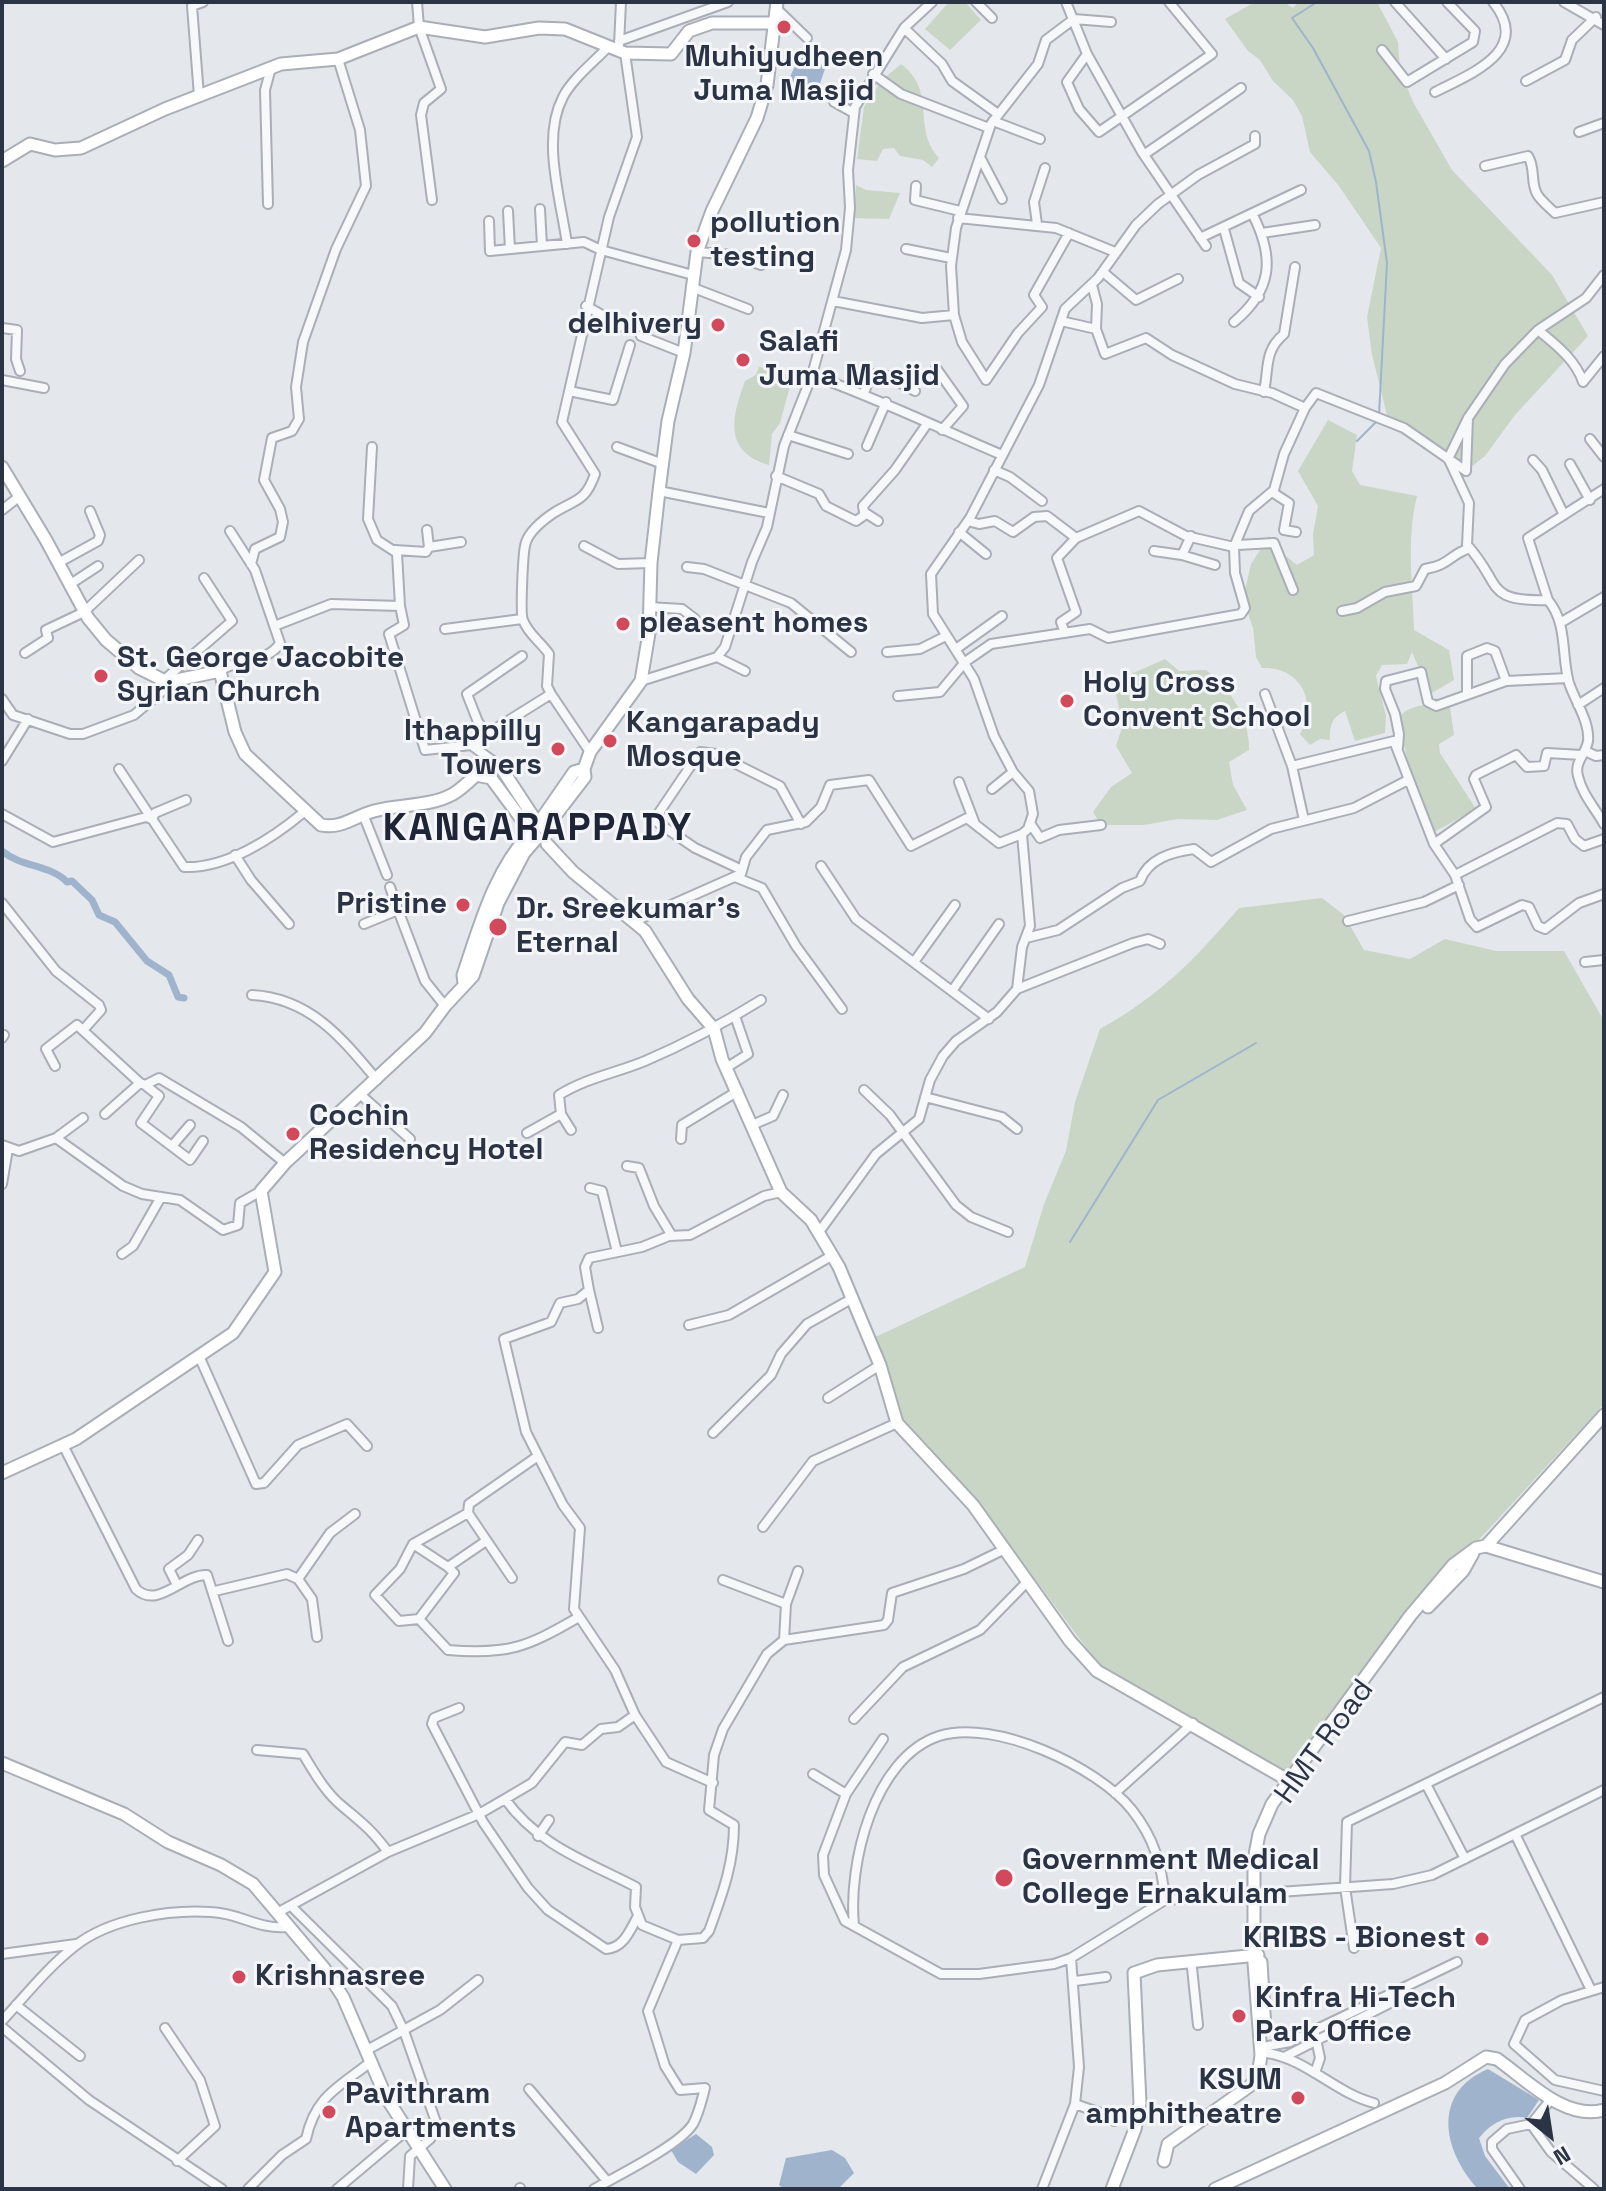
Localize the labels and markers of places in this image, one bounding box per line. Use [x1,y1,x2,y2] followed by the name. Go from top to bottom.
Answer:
[775,18,793,36] marker: Muhiyudheen Juma Masjid
[684,40,884,110] place label: Muhiyudheen Juma Masjid
[710,206,840,276] place label: pollution testing
[685,232,703,250] marker: pollution testing
[567,307,702,343] place label: delhivery
[709,316,727,334] marker: delhivery
[759,325,940,396] place label: Salafi Juma Masjid
[734,351,752,369] marker: Salafi Juma Masjid
[639,606,869,642] place label: pleasent homes
[614,615,632,633] marker: pleasent homes
[117,641,404,712] place label: St. George Jacobite Syrian Church
[1083,666,1310,736] place label: Holy Cross Convent School
[92,667,110,685] marker: St. George Jacobite Syrian Church
[1058,692,1076,710] marker: Holy Cross Convent School
[626,706,820,776] place label: Kangarapady Mosque
[404,714,542,784] place label: Ithappilly Towers
[601,732,619,750] marker: Kangarapady Mosque
[549,740,567,758] marker: Ithappilly Towers
[336,887,447,923] place label: Pristine
[516,892,741,962] place label: Dr. Sreekumar's Eternal
[454,896,472,914] marker: Pristine
[487,916,509,938] marker: Dr. Sreekumar's Eternal
[309,1099,544,1170] place label: Cochin Residency Hotel
[284,1125,302,1143] marker: Cochin Residency Hotel
[1022,1843,1320,1914] place label: Government Medical College Ernakulam
[993,1867,1015,1889] marker: Government Medical College Ernakulam
[1243,1921,1466,1957] place label: KRIBS - Bionest
[1473,1930,1491,1948] marker: KRIBS - Bionest
[255,1959,425,1995] place label: Krishnasree
[230,1968,248,1986] marker: Krishnasree
[1255,1981,1456,2052] place label: Kinfra Hi-Tech Park Office
[1230,2007,1248,2025] marker: Kinfra Hi-Tech Park Office
[1085,2063,1282,2134] place label: KSUM amphitheatre
[345,2077,516,2148] place label: Pavithram Apartments
[1289,2089,1307,2107] marker: KSUM amphitheatre
[320,2103,338,2121] marker: Pavithram Apartments

